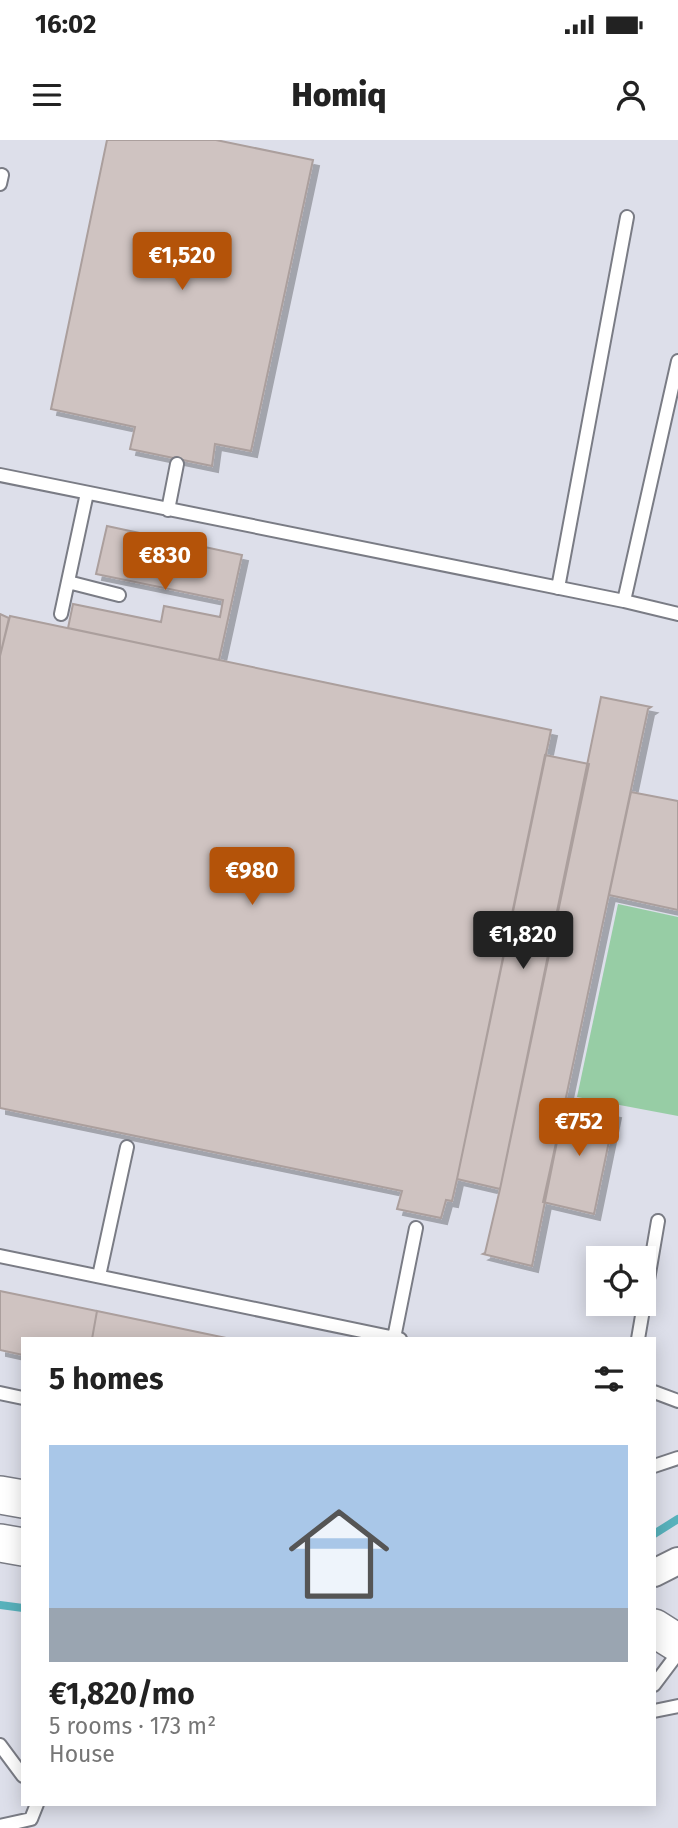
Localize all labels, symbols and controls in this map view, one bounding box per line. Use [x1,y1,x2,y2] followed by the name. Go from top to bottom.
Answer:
[35,9,96,40] text: 16:02
[28,76,66,114] icon: menu
[292,76,386,114] text: Homiq
[612,76,650,114] icon: person
[125,232,239,292] pin: €1,520
[149,241,215,269] text: €1,520
[124,532,206,592] pin: €830
[139,541,191,569] text: €830
[211,848,293,907] pin: €980
[226,856,278,884] text: €980
[466,912,580,971] pin: €1,820
[489,920,557,948] text: €1,820
[538,1098,620,1158] pin: €752
[555,1107,603,1135] text: €752
[586,1246,656,1316] map controls
[586,1246,656,1316] button: locate
[590,1360,628,1398] icon: filters
[49,1361,163,1397] text: 5 homes
[276,1491,402,1617] icon: home
[49,1676,195,1712] text: €1,820/mo
[49,1712,216,1740] text: 5 rooms · 173 m²
[49,1740,115,1768] text: House

